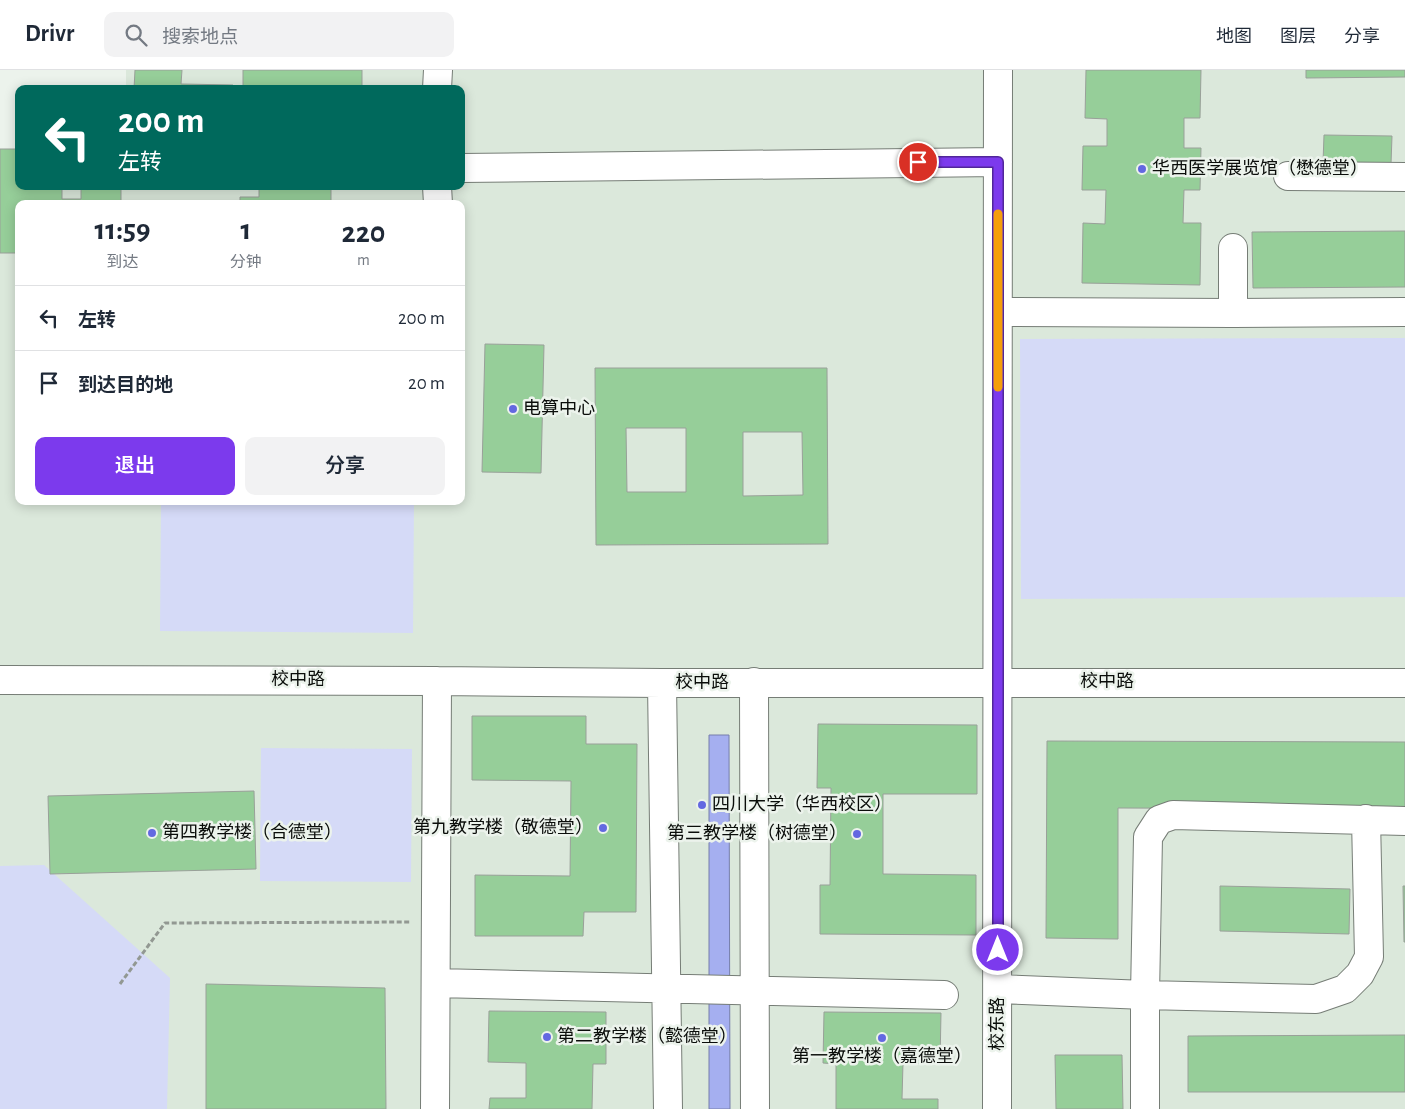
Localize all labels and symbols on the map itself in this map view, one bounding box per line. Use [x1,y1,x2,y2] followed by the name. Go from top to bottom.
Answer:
[897,141,939,183] pin
[1152,158,1368,178] place label: 华西医学展览馆（懋德堂）
[1136,163,1148,175] marker: 华西医学展览馆（懋德堂）
[523,398,595,418] place label: 电算中心
[507,403,519,415] marker: 电算中心
[271,669,325,689] street label: 校中路
[1080,671,1134,691] street label: 校中路
[675,672,729,692] street label: 校中路
[712,794,892,814] place label: 四川大学（华西校区）
[696,799,708,811] marker: 四川大学（华西校区）
[413,817,593,837] place label: 第九教学楼（敬德堂）
[162,822,342,842] place label: 第四教学楼（合德堂）
[597,822,609,834] marker: 第九教学楼（敬德堂）
[667,823,847,843] place label: 第三教学楼（树德堂）
[146,827,158,839] marker: 第四教学楼（合德堂）
[851,828,863,840] marker: 第三教学楼（树德堂）
[971,923,1023,975] position arrow
[987,997,1007,1051] street label: 校东路
[557,1026,737,1046] place label: 第二教学楼（懿德堂）
[541,1031,553,1043] marker: 第二教学楼（懿德堂）
[876,1032,888,1044] marker: 第一教学楼（嘉德堂）
[792,1046,972,1066] place label: 第一教学楼（嘉德堂）

